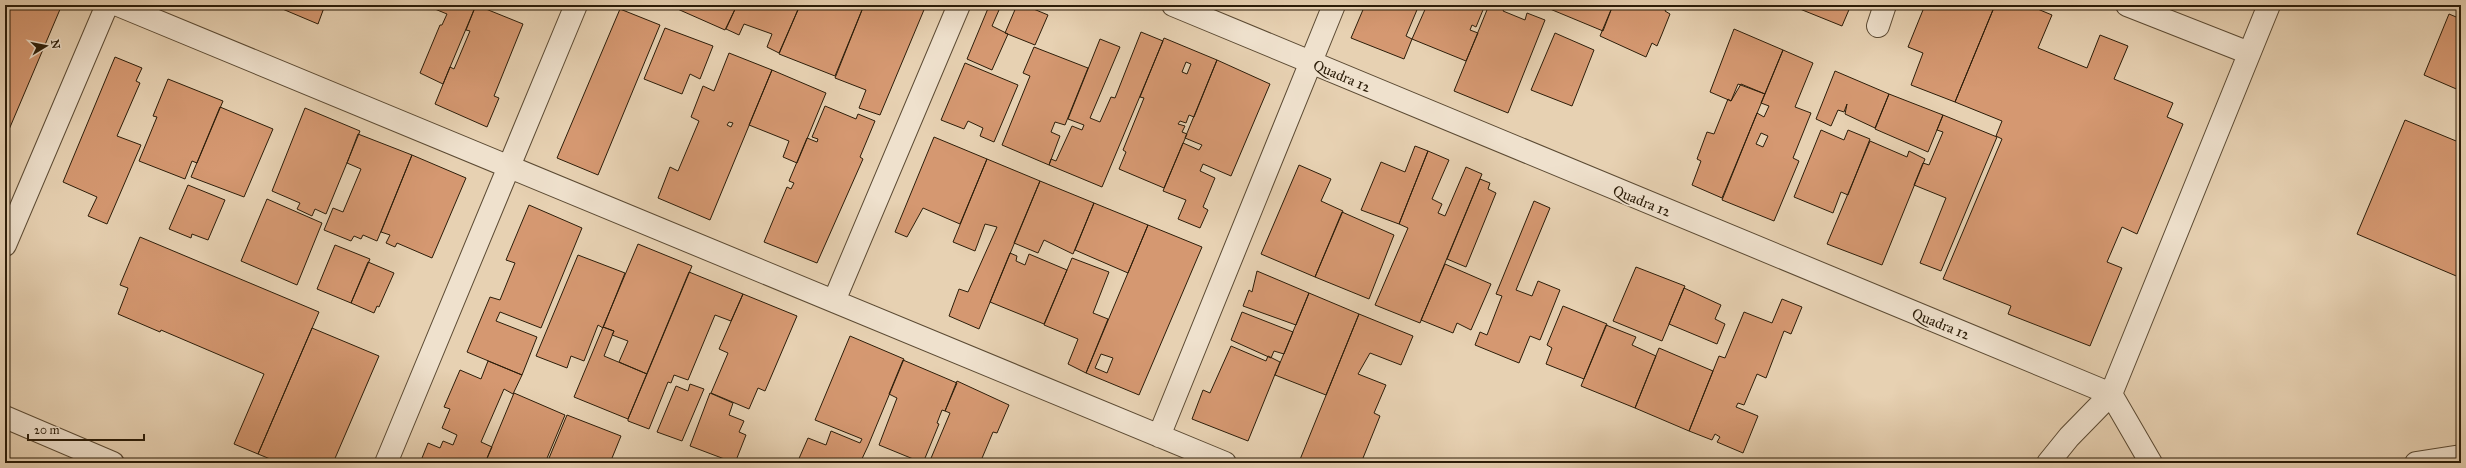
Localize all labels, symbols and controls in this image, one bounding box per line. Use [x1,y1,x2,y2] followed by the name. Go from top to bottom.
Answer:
[26,26,66,66] north arrow
[48,39,63,51] text: N
[1310,56,1374,96] street label: Quadra 12
[1610,181,1674,221] street label: Quadra 12
[1909,304,1973,344] street label: Quadra 12
[28,416,144,442] scale bar
[34,423,60,437] text: 20 m

